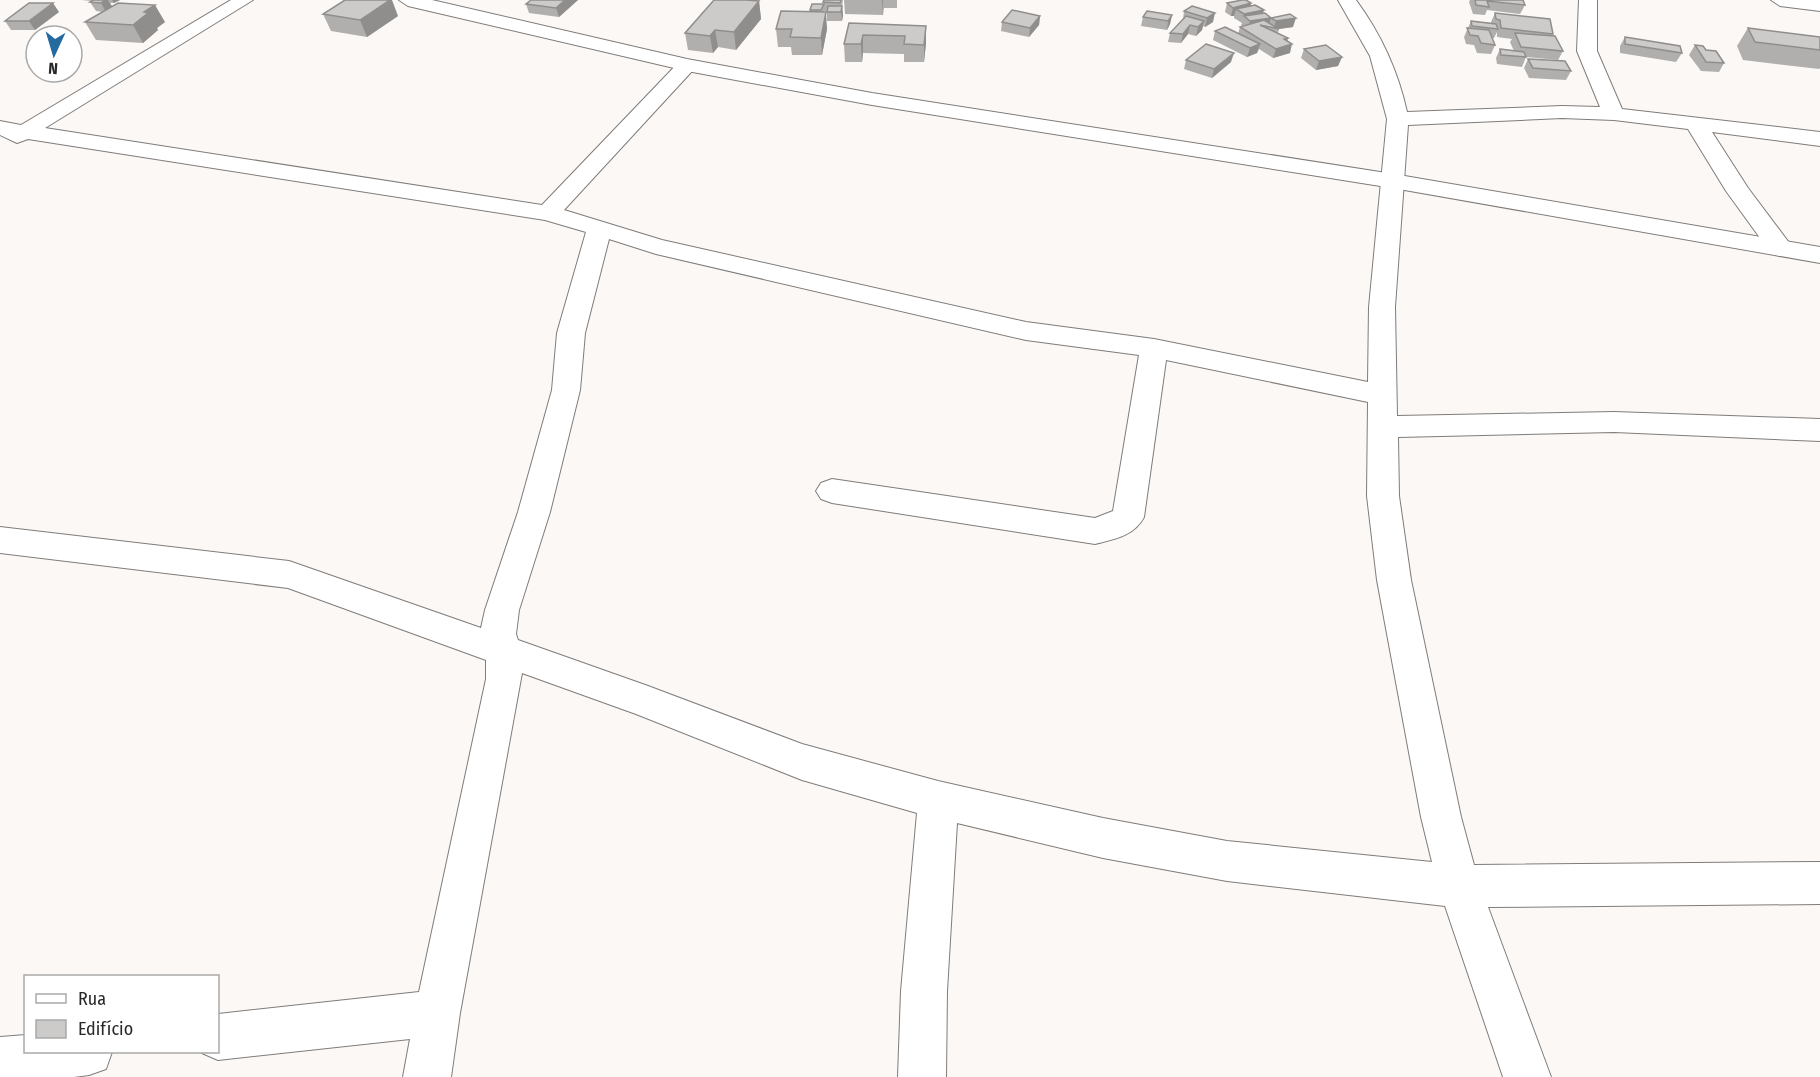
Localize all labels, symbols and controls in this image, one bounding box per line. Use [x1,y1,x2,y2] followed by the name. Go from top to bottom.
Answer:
[24,24,84,84] north arrow
[48,59,58,78] text: N
[24,975,219,1053] legend
[78,988,106,1010] text: Rua
[78,1018,133,1040] text: Edifício

